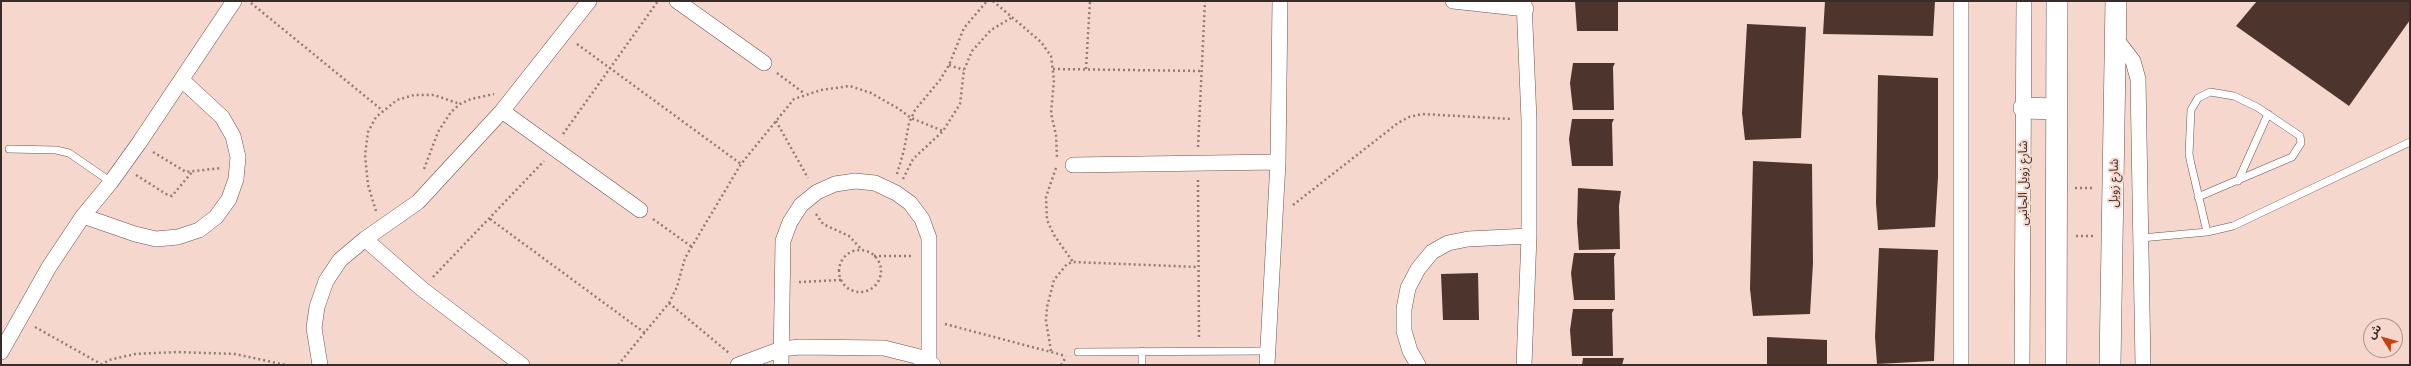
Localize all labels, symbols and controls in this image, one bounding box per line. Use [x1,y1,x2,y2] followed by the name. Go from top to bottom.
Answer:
[2016,140,2030,226] street label: شارع زويل الجانبى
[2106,159,2122,207] street label: شارع زويل
[2363,318,2403,358] north arrow
[2364,321,2384,342] text: ش

